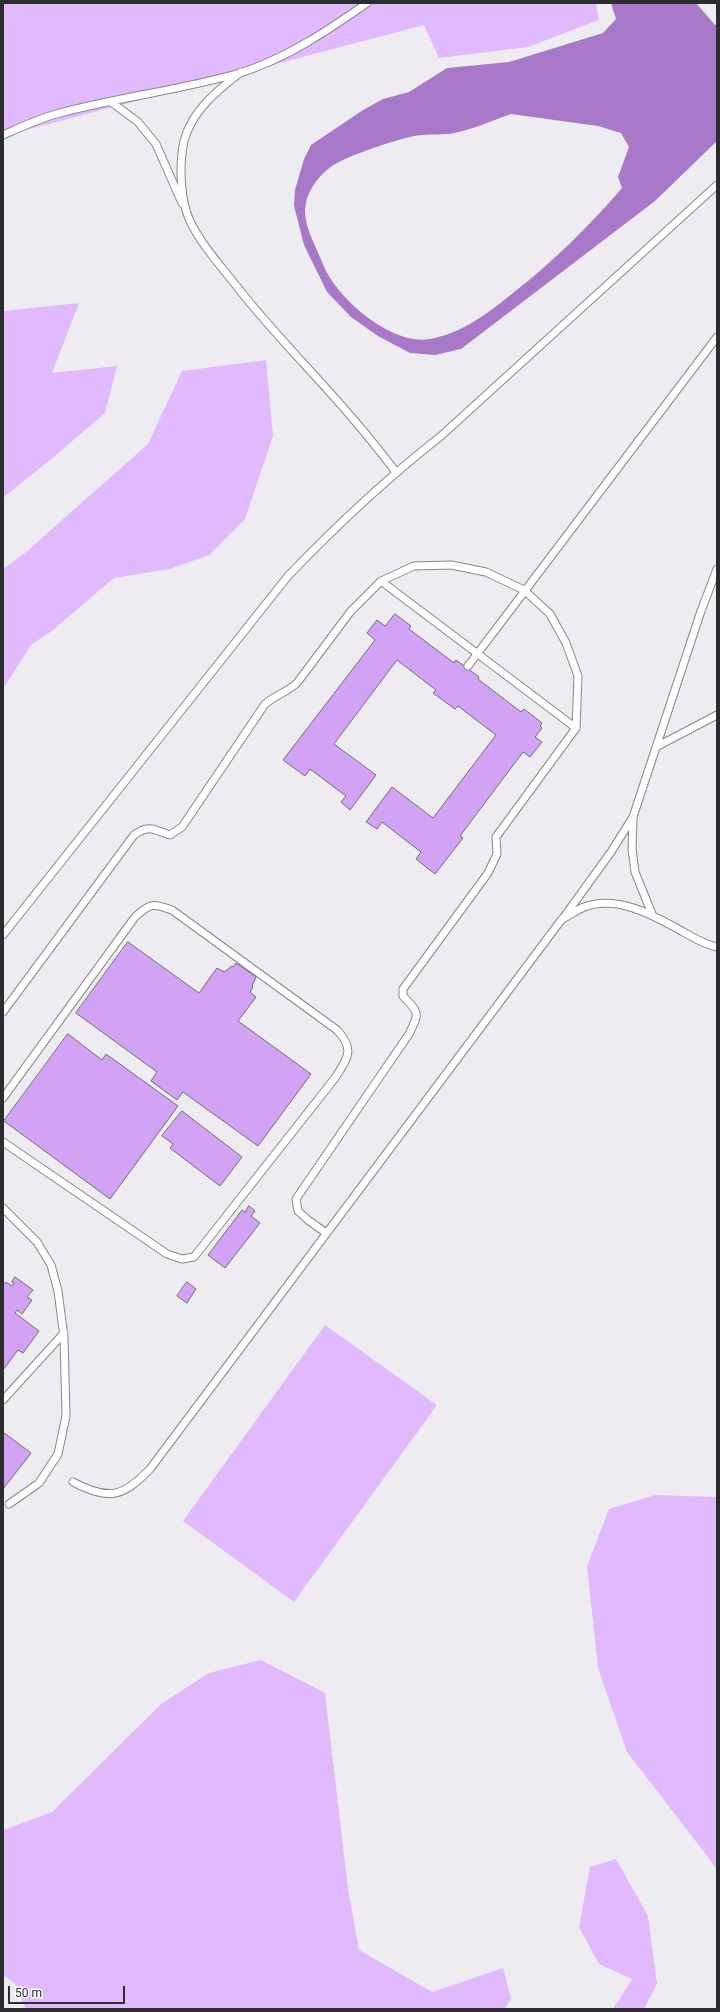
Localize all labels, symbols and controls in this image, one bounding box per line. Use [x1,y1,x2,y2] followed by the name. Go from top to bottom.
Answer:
[10,1978,127,2004] scale bar
[15,1986,42,2000] text: 50 m

